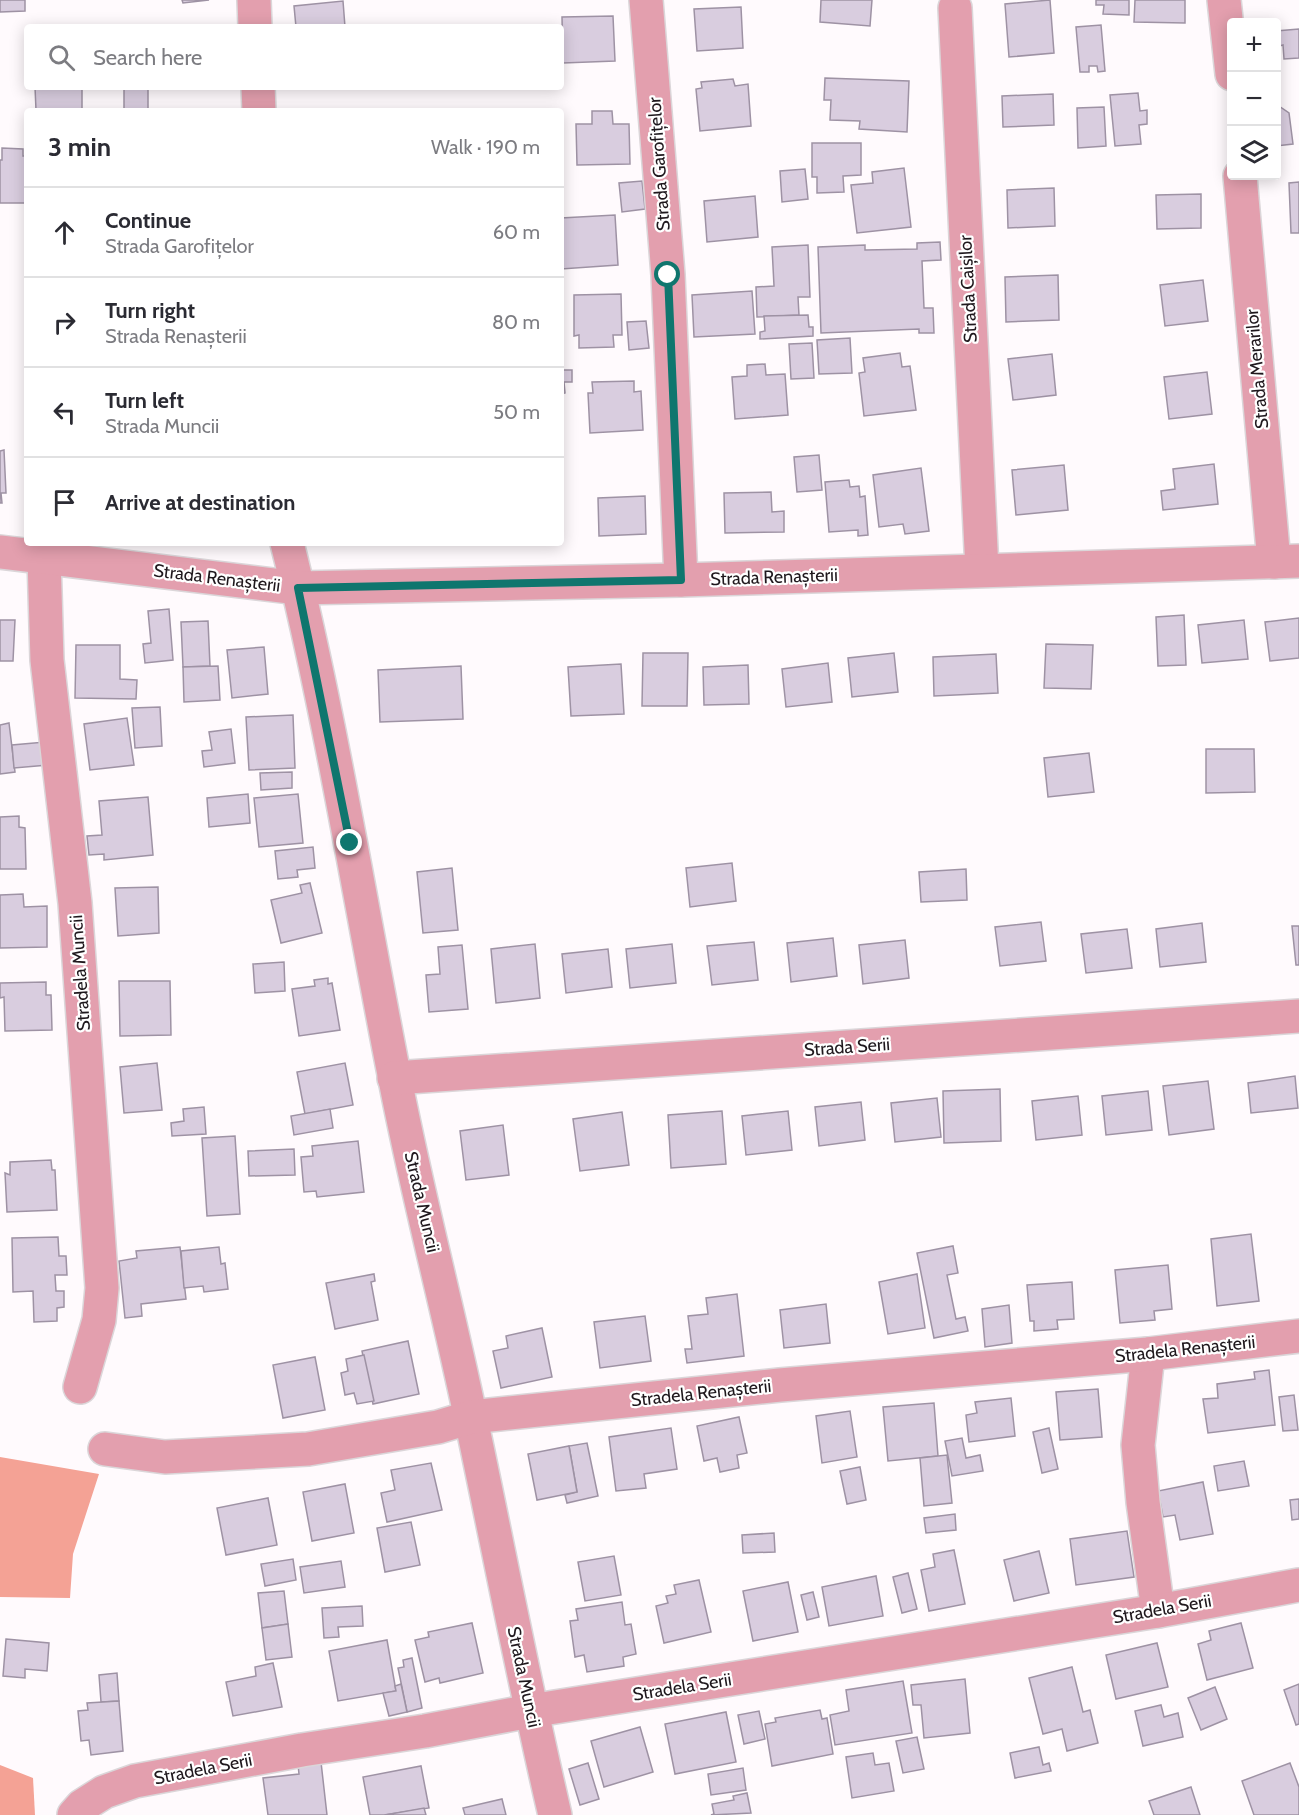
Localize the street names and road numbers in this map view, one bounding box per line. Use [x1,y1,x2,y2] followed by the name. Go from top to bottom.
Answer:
[643,96,676,232] street label: Strada Garofițelor
[954,234,983,343] street label: Strada Caișilor
[1241,308,1273,430] street label: Strada Merarilor
[152,559,282,598] street label: Strada Renașterii
[710,564,838,591] street label: Strada Renașterii
[65,914,95,1032] street label: Stradela Muncii
[803,1033,891,1061] street label: Strada Serii
[400,1149,444,1255] street label: Strada Muncii
[1114,1331,1256,1368] street label: Stradela Renașterii
[630,1375,772,1412] street label: Stradela Renașterii
[1111,1590,1213,1628] street label: Stradela Serii
[503,1624,545,1730] street label: Strada Muncii
[631,1668,733,1706] street label: Stradela Serii
[152,1749,254,1789] street label: Stradela Serii

